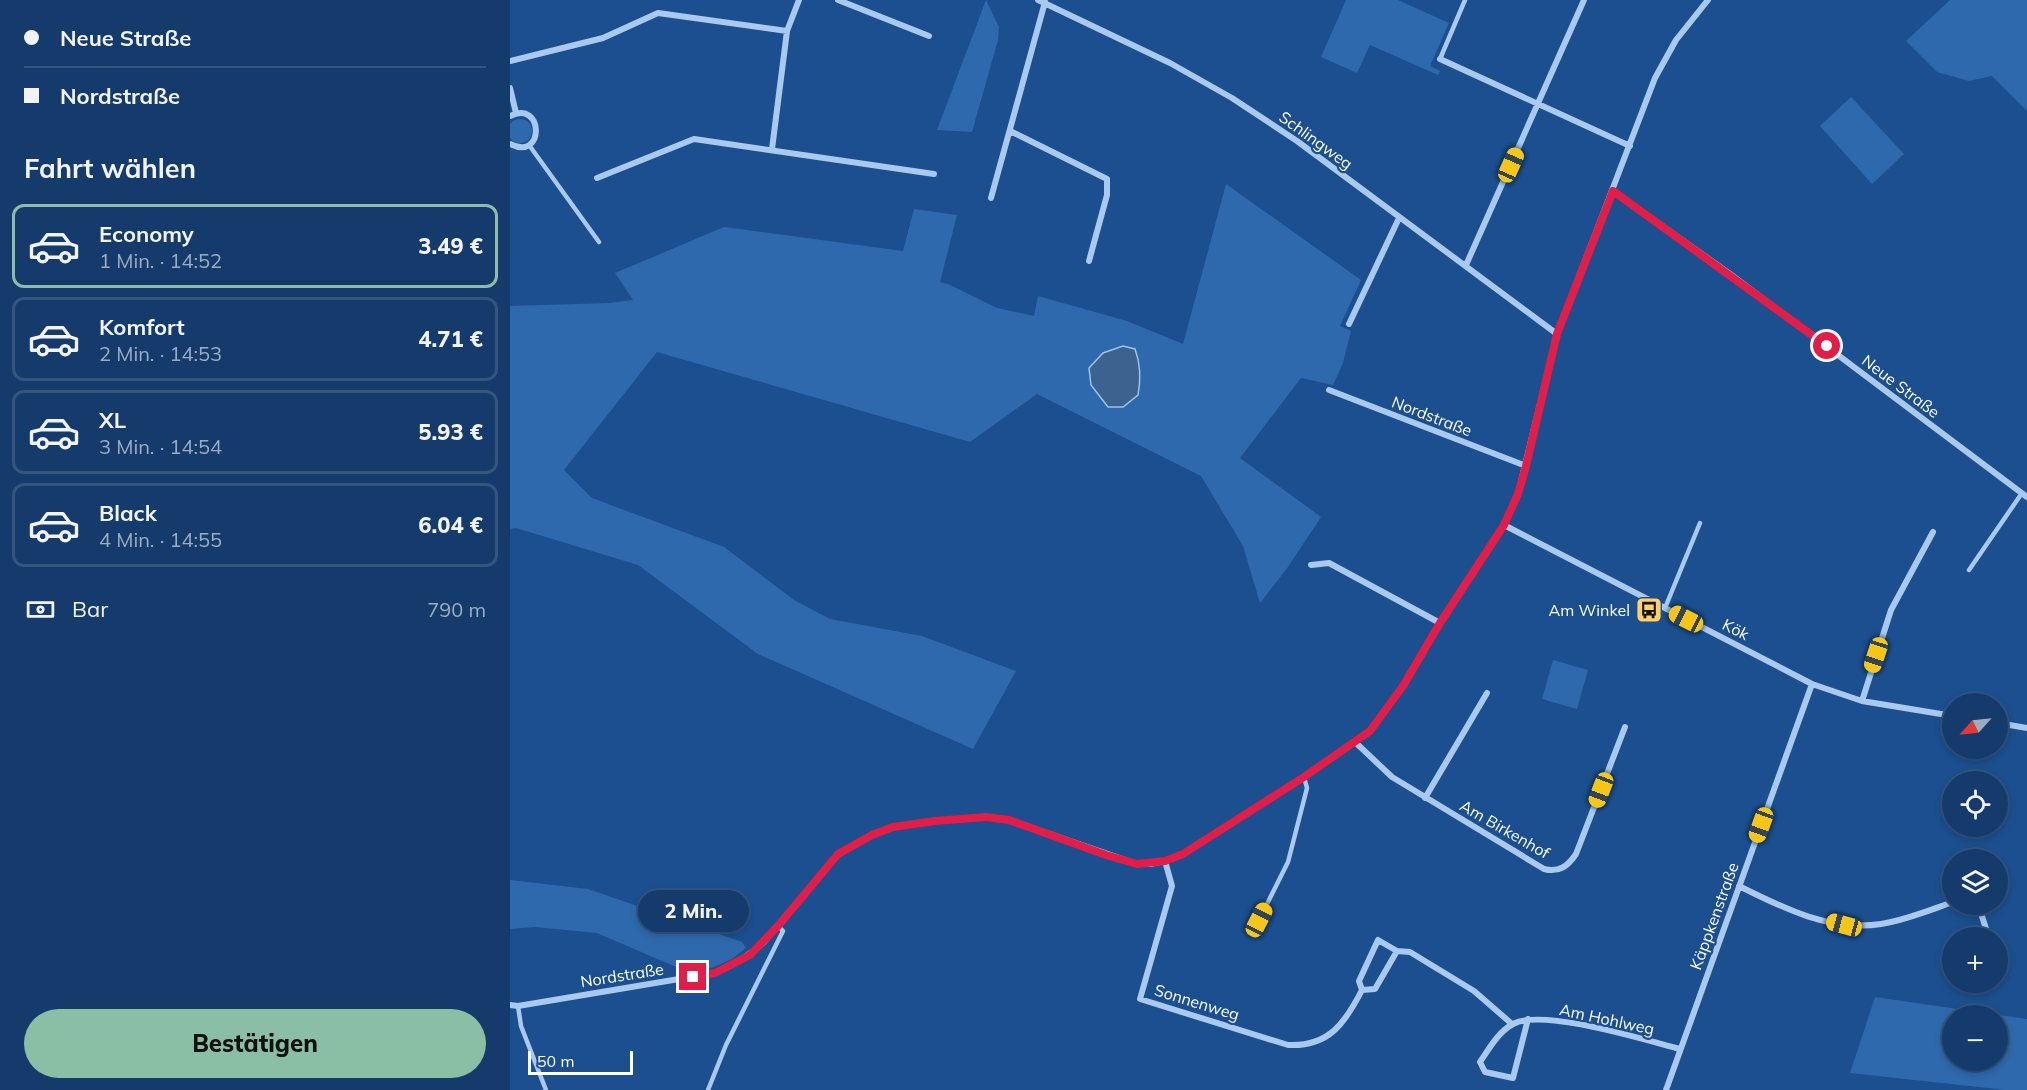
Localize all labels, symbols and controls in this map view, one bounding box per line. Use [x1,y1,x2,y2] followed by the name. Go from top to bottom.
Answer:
[60,24,191,52] text: Neue Straße
[60,82,180,110] text: Nordstraße
[1275,107,1357,173] street label: Schlingweg
[1495,145,1527,185] car
[24,151,196,185] text: Fahrt wählen
[27,219,81,273] icon: car
[99,220,194,248] text: Economy
[418,232,483,260] text: 3.49 €
[99,248,222,273] text: 1 Min. · 14:52
[27,312,81,366] icon: car
[99,313,185,341] text: Komfort
[418,325,483,353] text: 4.71 €
[1813,332,1840,359] route start
[99,341,222,366] text: 2 Min. · 14:53
[1858,350,1944,422] street label: Neue Straße
[1389,392,1475,440] street label: Nordstraße
[27,405,81,459] icon: car
[99,406,126,434] text: XL
[418,418,483,446] text: 5.93 €
[99,434,222,459] text: 3 Min. · 14:54
[27,498,81,552] icon: car
[99,499,157,527] text: Black
[418,511,483,539] text: 6.04 €
[99,527,222,552] text: 4 Min. · 14:55
[24,593,57,626] icon: cash
[72,595,108,623] text: Bar
[1634,595,1664,625] bus stop icon: Am Winkel
[427,597,486,622] text: 790 m
[1548,600,1630,620] place label: Am Winkel
[1666,603,1706,635] car
[1719,614,1753,644] street label: Kök
[1862,635,1890,675] car
[1942,693,2008,759] north arrow
[1942,693,2008,1071] map controls
[1586,770,1616,810] car
[1942,771,2008,837] button: locate
[1457,795,1554,863] street label: Am Birkenhof
[1746,805,1776,845] car
[1942,849,2008,915] button: layers
[1685,860,1743,972] street label: Käppkenstraße
[638,890,748,932] callout: 2 Min.
[664,898,723,923] text: 2 Min.
[1243,900,1275,940] car
[1824,912,1864,938] car
[1942,927,2008,993] button: +
[579,959,665,991] street label: Nordstraße
[679,963,706,990] route end
[1152,980,1242,1024] street label: Sonnenweg
[1558,999,1656,1039] street label: Am Hohlweg
[1942,1005,2008,1071] button: −
[24,1009,486,1078] button: Bestätigen
[528,1048,633,1076] scale bar
[537,1051,574,1071] text: 50 m

